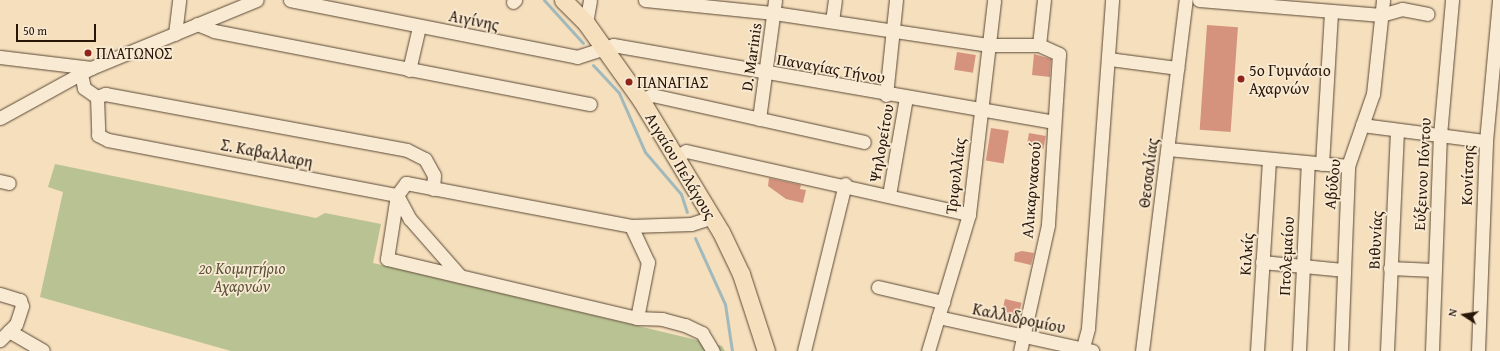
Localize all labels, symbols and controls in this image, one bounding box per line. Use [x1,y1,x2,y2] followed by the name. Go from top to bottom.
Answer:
[447,6,501,34] street label: Αιγίνης
[18,16,98,42] scale bar
[23,22,47,39] text: 50 m
[737,22,765,92] street label: D. Marinis
[96,43,172,63] place label: ΠΛΑΤΩΝΟΣ
[83,48,93,58] marker: ΠΛΑΤΩΝΟΣ
[775,49,887,87] street label: Παναγίας Τήνου
[1249,60,1331,98] place label: 5ο Γυμνάσιο Αχαρνών
[637,72,708,92] place label: ΠΑΝΑΓΙΑΣ
[1236,74,1246,84] marker: 5ο Γυμνάσιο Αχαρνών
[624,77,634,87] marker: ΠΑΝΑΓΙΑΣ
[865,102,897,184] street label: Ψηλορείτου
[642,109,720,223] street label: Αιγαίου Πελάγους
[1409,117,1435,231] street label: Εύξεινου Πόντου
[219,135,315,171] street label: Σ. Καβαλλαρη
[941,137,969,215] street label: Τριφυλλίας
[1134,137,1162,209] street label: Θεσσαλίας
[1017,141,1045,239] street label: Αλικαρνασσού
[1456,144,1478,206] street label: Κονίτσης
[1320,158,1344,210] street label: Αβύδου
[1364,210,1386,270] street label: Βιθυνίας
[1274,216,1298,296] street label: Πτολεμαίου
[1235,232,1257,276] street label: Κιλκίς
[199,258,285,296] park label: 2ο Κοιμητήριο Αχαρνών
[1444,295,1484,335] north arrow
[971,299,1067,337] street label: Καλλιδρομίου
[1444,307,1461,318] text: N

